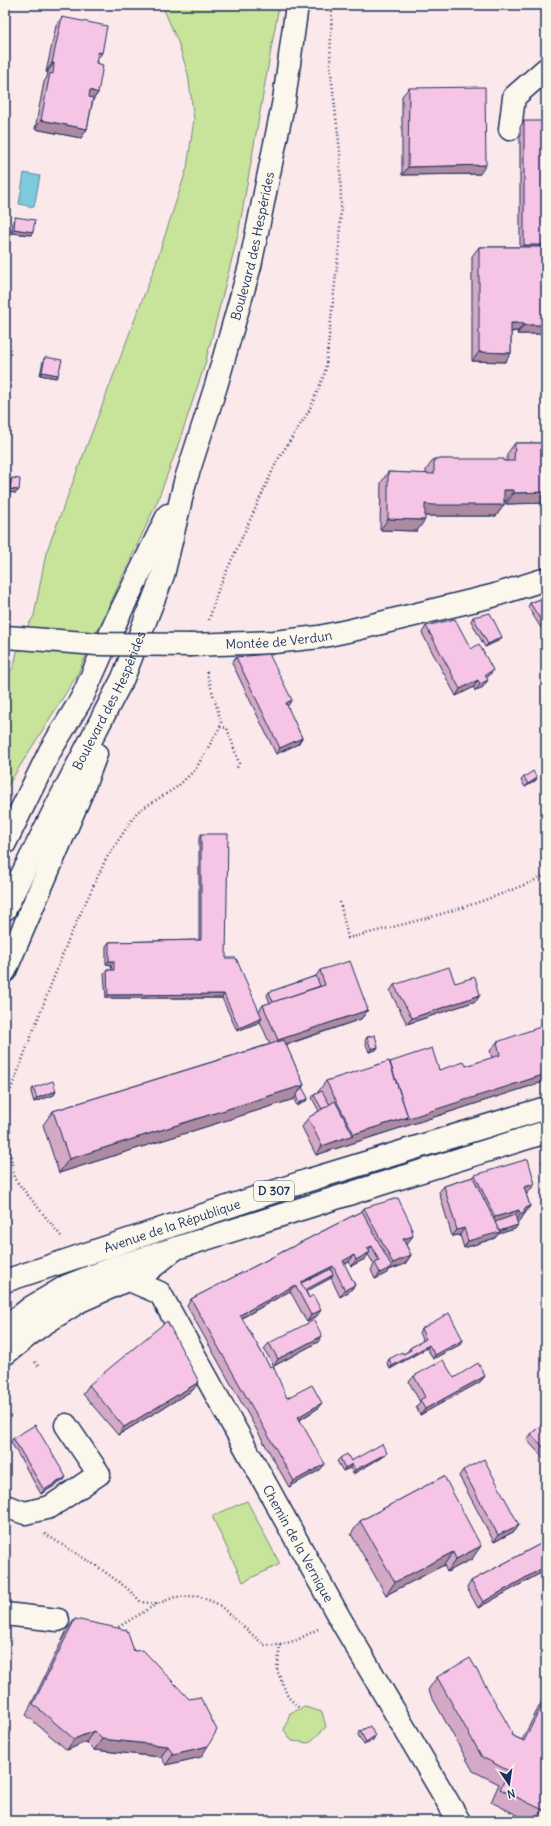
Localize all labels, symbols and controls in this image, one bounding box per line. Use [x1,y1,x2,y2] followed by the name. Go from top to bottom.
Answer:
[227,170,278,322] street label: Boulevard des Hespérides
[225,626,334,653] street label: Montée de Verdun
[69,629,149,773] street label: Boulevard des Hespérides
[254,1181,294,1201] road number: D 307
[102,1195,243,1257] street label: Avenue de la République
[259,1482,337,1605] street label: Chemin de la Vernique
[489,1764,529,1804] north arrow
[506,1786,517,1801] text: N

